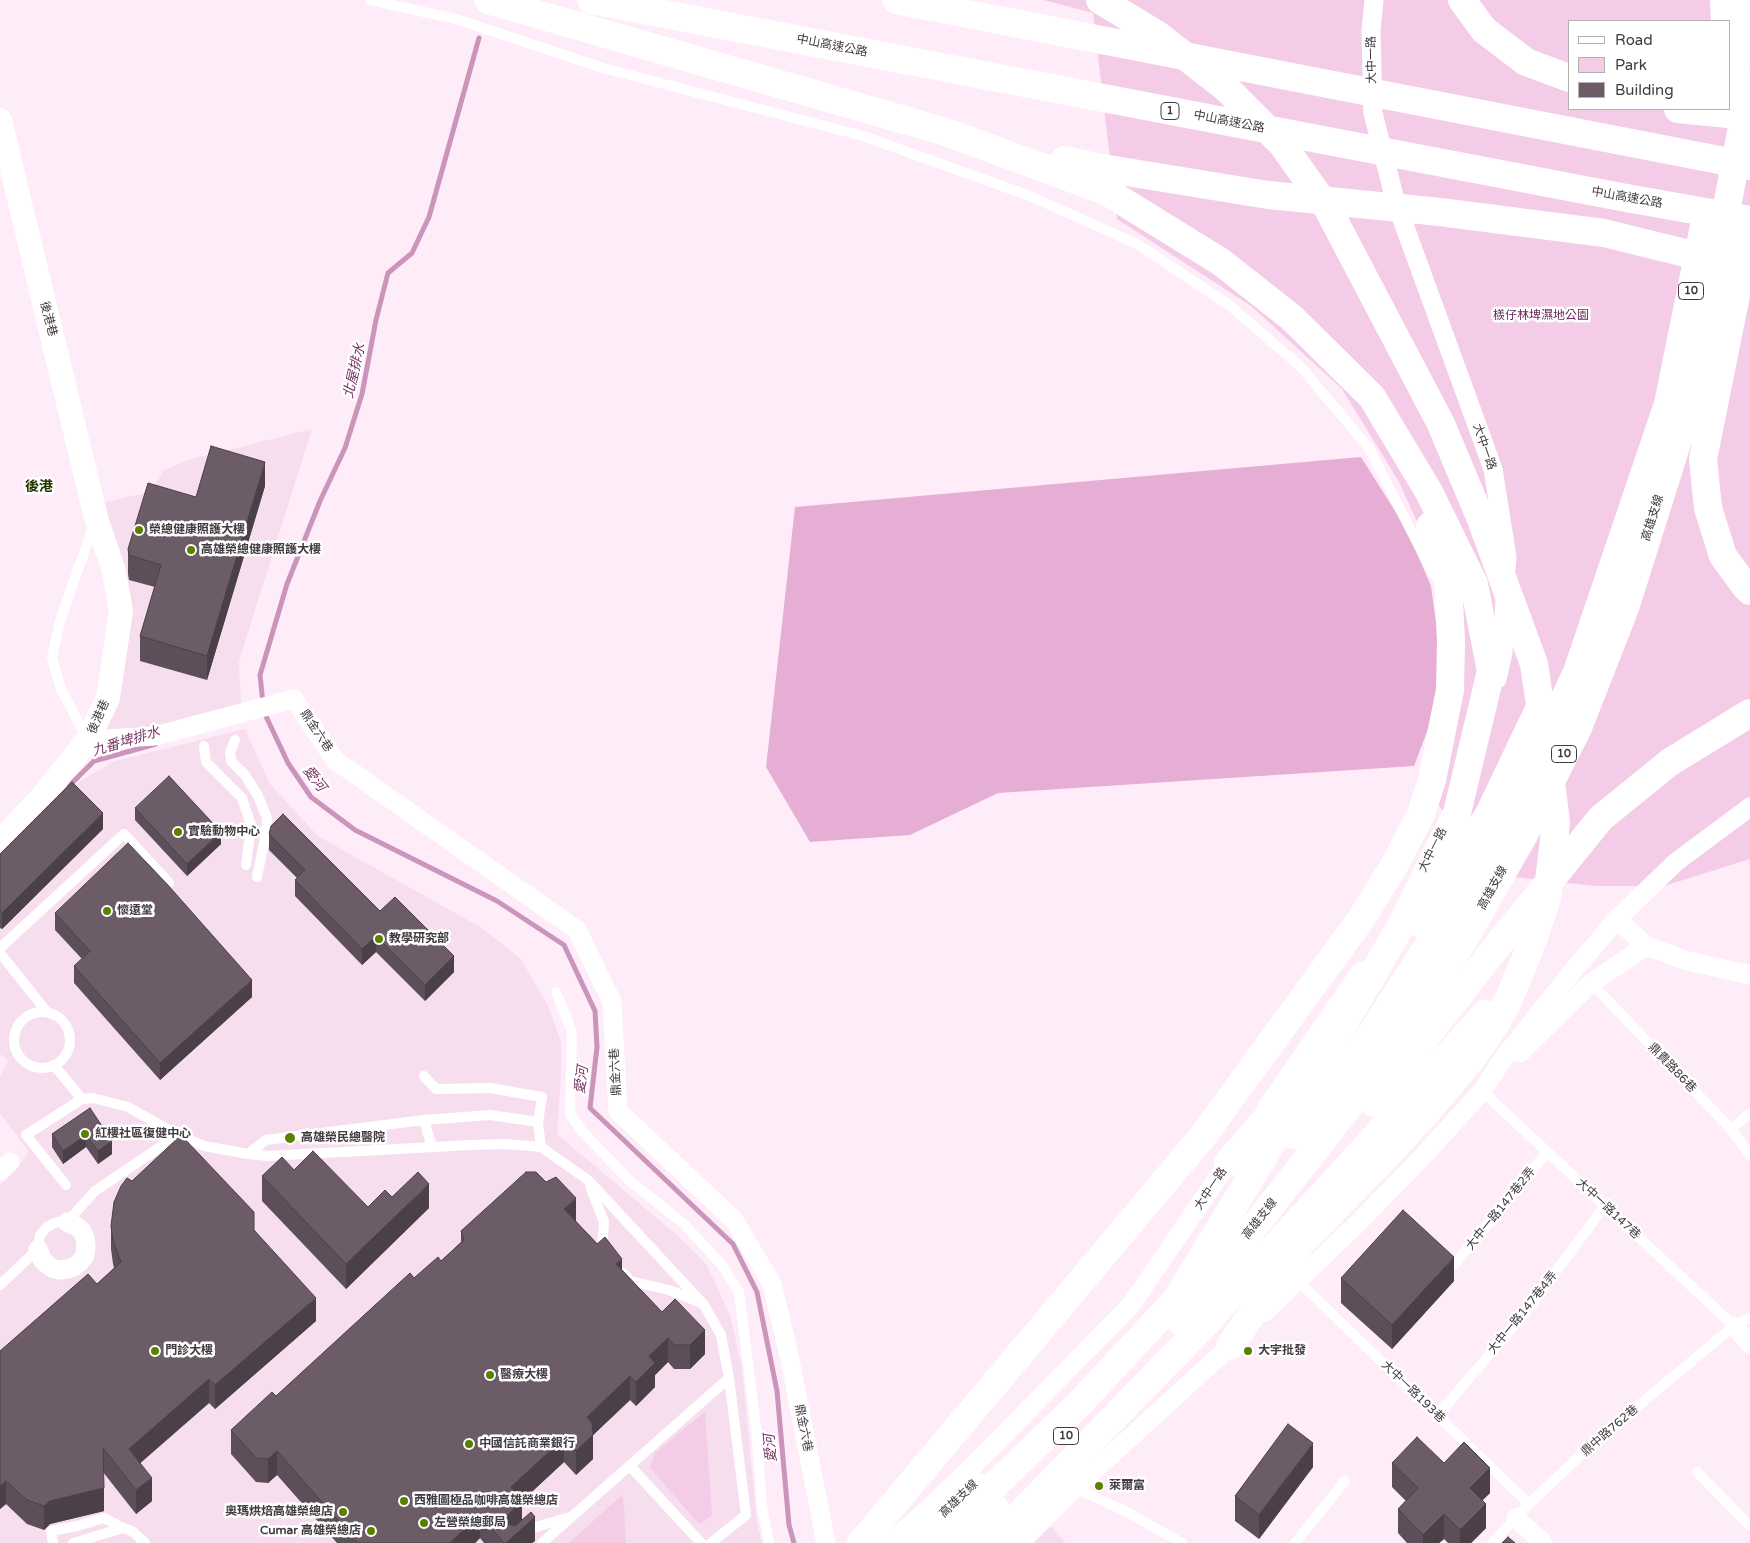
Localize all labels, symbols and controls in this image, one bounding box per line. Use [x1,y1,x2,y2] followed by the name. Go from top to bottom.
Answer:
[1568,20,1730,110] legend
[1615,31,1653,49] text: Road
[795,32,869,60] street label: 中山高速公路
[1364,36,1380,84] street label: 大中一路
[1615,56,1647,74] text: Park
[1615,81,1674,99] text: Building
[1161,102,1179,120] road number: 1
[1192,108,1266,136] street label: 中山高速公路
[1590,185,1664,211] street label: 中山高速公路
[1678,282,1704,300] road number: 10
[37,300,59,338] street label: 後港巷
[1493,309,1589,323] park label: 檨仔林埤濕地公園
[341,342,369,400] water label: 北屋排水
[1469,422,1499,472] street label: 大中一路
[25,479,53,495] district label: 後港
[1639,493,1667,543] street label: 高雄支線
[149,523,245,537] place label: 榮總健康照護大樓
[133,524,145,536] marker: 榮總健康照護大樓
[201,543,321,557] place label: 高雄榮總健康照護大樓
[185,544,197,556] marker: 高雄榮總健康照護大樓
[85,698,113,736] street label: 後港巷
[297,707,335,755] street label: 鼎金六巷
[90,724,162,760] water label: 九番埤排水
[1552,746,1576,762] road number: 10
[299,763,329,795] water label: 愛河
[188,825,260,839] place label: 實驗動物中心
[1416,825,1450,875] street label: 大中一路
[172,826,184,838] marker: 實驗動物中心
[1475,864,1511,912] street label: 高雄支線
[117,904,153,918] place label: 懷遠堂
[101,905,113,917] marker: 懷遠堂
[389,932,449,946] place label: 教學研究部
[373,933,385,945] marker: 教學研究部
[1645,1040,1699,1096] street label: 鼎貴路86巷
[608,1048,624,1096] street label: 鼎金六巷
[572,1065,592,1095] water label: 愛河
[95,1127,191,1141] place label: 紅樓社區復健中心
[79,1128,91,1140] marker: 紅樓社區復健中心
[283,1131,297,1145] marker: 高雄榮民總醫院
[301,1131,385,1145] place label: 高雄榮民總醫院
[1192,1165,1230,1213] street label: 大中一路
[1463,1165,1539,1253] street label: 大中一路147巷2弄
[1573,1176,1643,1242] street label: 大中一路147巷
[1240,1196,1280,1242] street label: 高雄支線
[1485,1269,1561,1357] street label: 大中一路147巷4弄
[165,1344,213,1358] place label: 門診大樓
[1258,1344,1306,1358] place label: 大宇批發
[149,1345,161,1357] marker: 門診大樓
[1242,1345,1254,1357] marker: 大宇批發
[1378,1358,1448,1426] street label: 大中一路193巷
[500,1368,548,1382] place label: 醫療大樓
[484,1369,496,1381] marker: 醫療大樓
[1579,1402,1641,1460] street label: 鼎中路762巷
[791,1403,815,1453] street label: 鼎金六巷
[1054,1428,1078,1444] road number: 10
[761,1433,781,1463] water label: 愛河
[479,1437,575,1451] place label: 中國信託商業銀行
[463,1438,475,1450] marker: 中國信託商業銀行
[937,1477,981,1521] street label: 高雄支線
[1109,1479,1145,1493] place label: 萊爾富
[1093,1480,1105,1492] marker: 萊爾富
[414,1494,558,1508] place label: 西雅圖極品咖啡高雄榮總店
[398,1495,410,1507] marker: 西雅圖極品咖啡高雄榮總店
[225,1505,333,1519] place label: 奧瑪烘焙高雄榮總店
[337,1506,349,1518] marker: 奧瑪烘焙高雄榮總店
[434,1516,506,1530] place label: 左營榮總郵局
[418,1517,430,1529] marker: 左營榮總郵局
[260,1524,361,1538] place label: Cumar 高雄榮總店
[365,1525,377,1537] marker: Cumar 高雄榮總店

